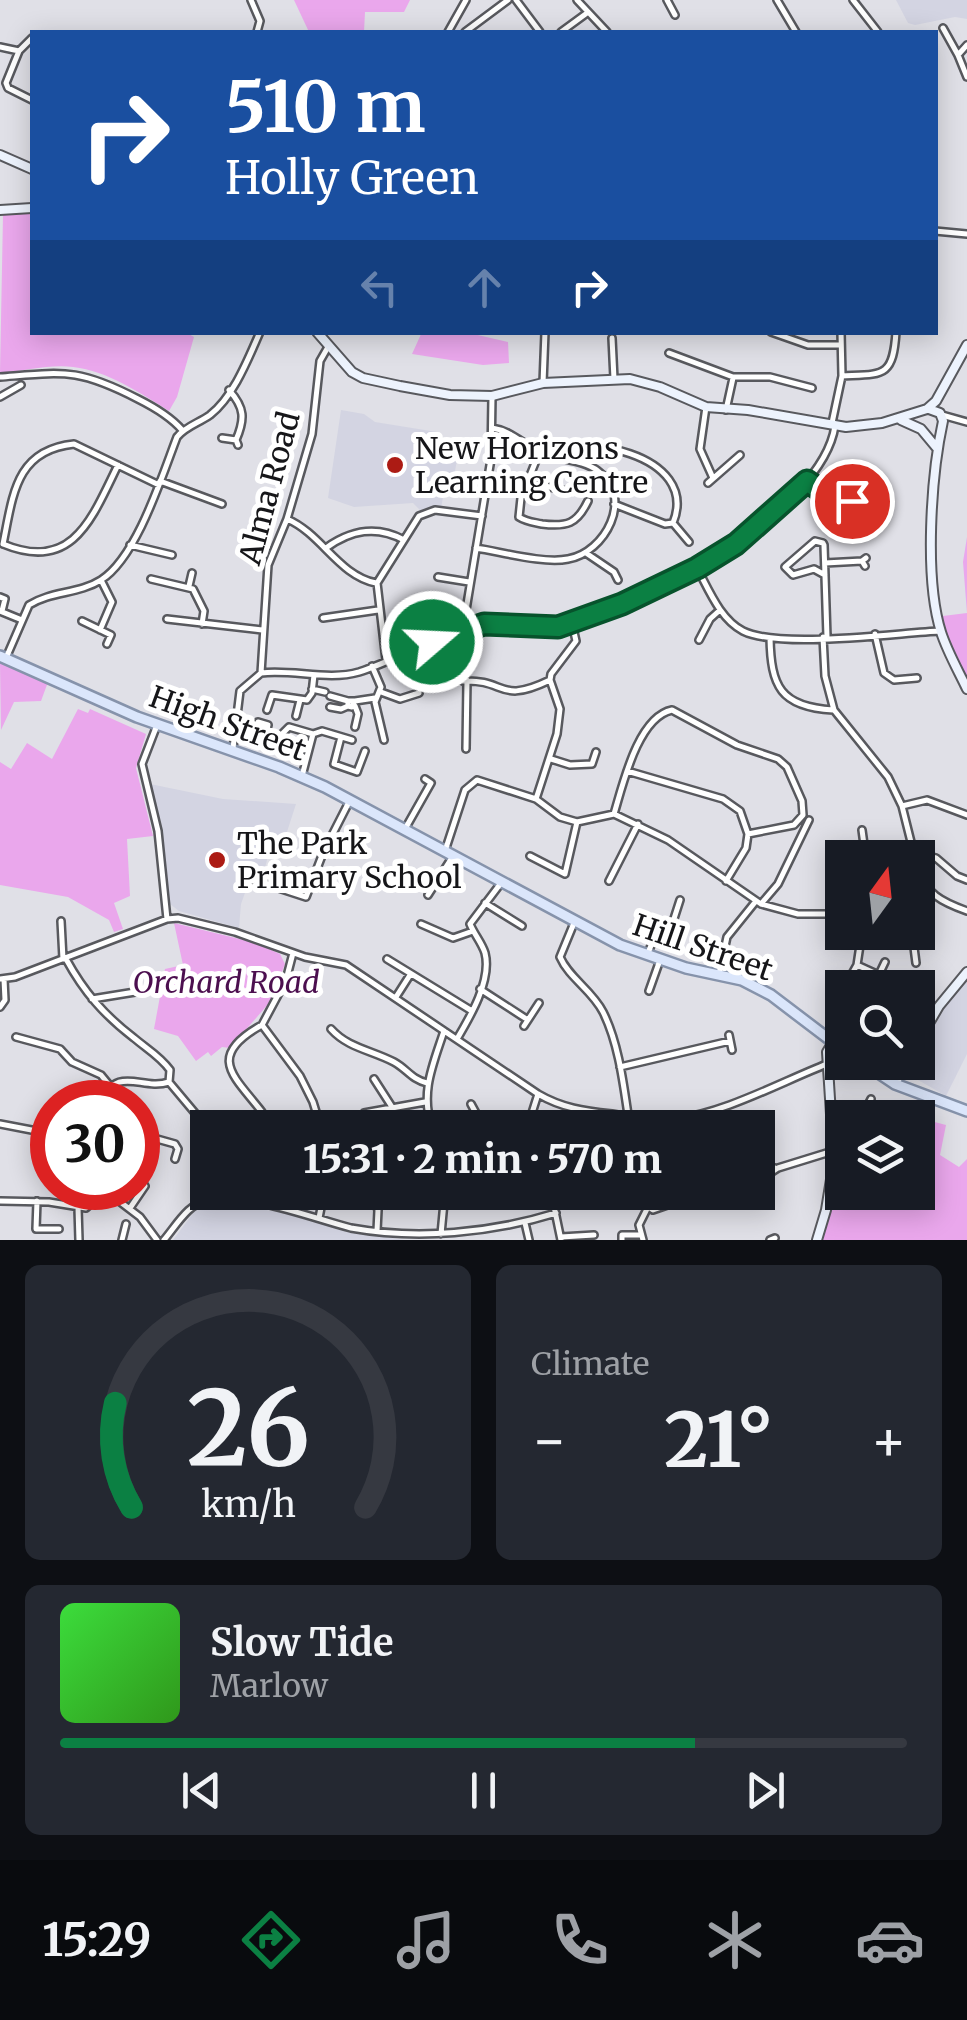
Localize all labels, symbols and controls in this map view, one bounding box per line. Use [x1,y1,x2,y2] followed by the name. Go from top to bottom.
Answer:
[225,63,426,151] text: 510 m
[60,70,190,200] icon: right
[225,150,479,206] text: Holly Green
[352,260,407,315] icon: left
[457,260,512,315] icon: ahead
[562,260,617,315] icon: right
[230,407,308,570] street label: Alma Road
[415,429,648,501] place label: New Horizons Learning Centre
[384,454,406,476] marker: New Horizons Learning Centre
[810,459,895,544] pin
[825,474,880,529] icon: arrive
[380,590,484,694] position arrow
[145,677,312,769] street label: High Street
[237,824,462,896] place label: The Park Primary School
[825,840,935,950] north arrow
[825,840,935,1210] map controls
[206,849,228,871] marker: The Park Primary School
[628,905,778,989] street label: Hill Street
[133,963,320,1001] park label: Orchard Road
[825,970,935,1080] button: search
[30,1080,160,1210] speed limit sign: 30
[825,1100,935,1210] button: layers
[303,1136,662,1183] text: 15:31 · 2 min · 570 m
[531,1344,649,1384] text: Climate
[186,1363,310,1493] text: 26
[664,1393,774,1487] text: 21°
[531,1406,568,1475] text: −
[870,1406,907,1475] text: +
[201,1482,295,1527] text: km/h
[210,1619,394,1666] text: Slow Tide
[210,1666,328,1706] text: Marlow
[174,1763,229,1818] icon: previous
[456,1763,511,1818] icon: pause
[738,1763,793,1818] icon: next
[236,1905,306,1975] icon: directions
[391,1905,461,1975] icon: music
[545,1905,615,1975] icon: phone
[700,1905,770,1975] icon: climate
[855,1905,925,1975] icon: car
[42,1912,151,1968] text: 15:29

